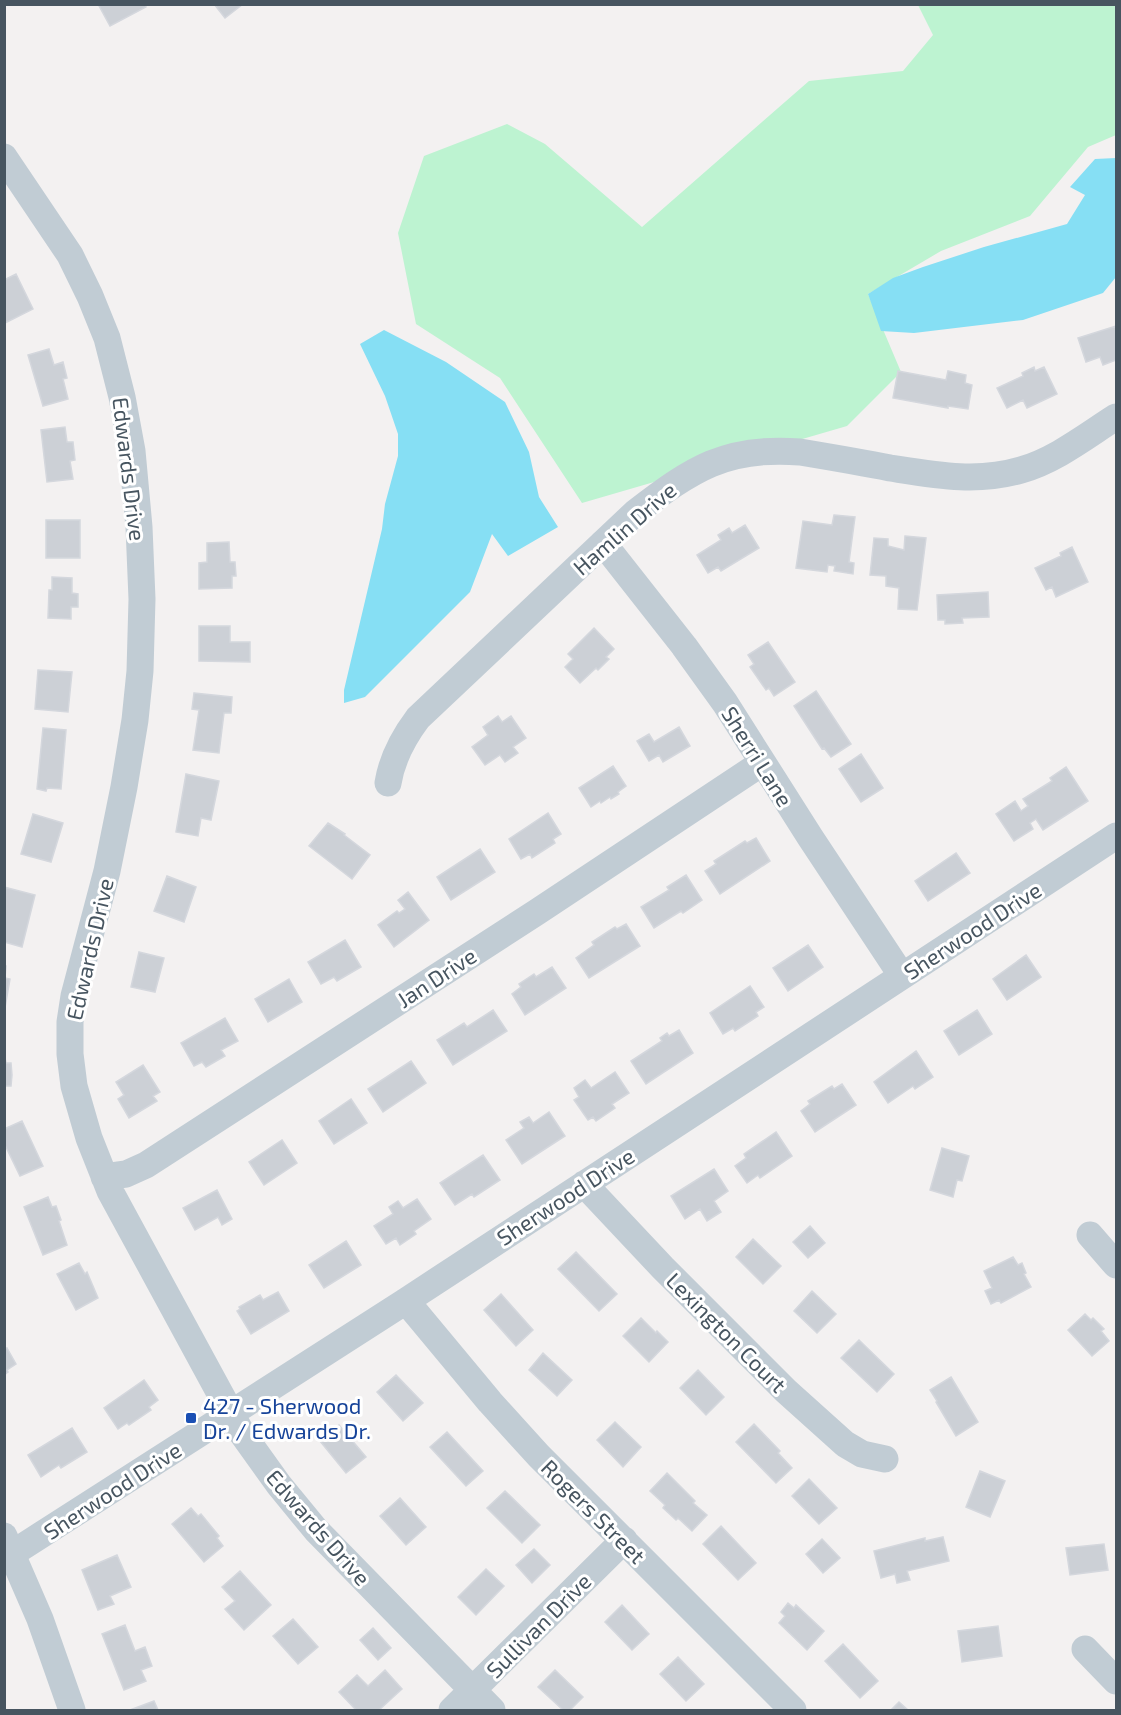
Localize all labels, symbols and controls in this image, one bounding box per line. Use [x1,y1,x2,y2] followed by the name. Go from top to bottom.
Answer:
[108,396,152,542] street label: Edwards Drive
[567,476,681,580] street label: Hamlin Drive
[717,701,799,811] street label: Sherri Lane
[60,876,118,1022] street label: Edwards Drive
[898,876,1046,984] street label: Sherwood Drive
[391,942,481,1012] street label: Jan Drive
[491,1142,639,1250] street label: Sherwood Drive
[662,1267,792,1397] street label: Lexington Court
[203,1392,371,1443] place label: 427 - Sherwood Dr. / Edwards Dr.
[184,1411,198,1425] marker: 427 - Sherwood Dr. / Edwards Dr.
[38,1436,186,1544] street label: Sherwood Drive
[537,1454,651,1568] street label: Rogers Street
[262,1464,376,1590] street label: Edwards Drive
[480,1567,596,1683] street label: Sullivan Drive

